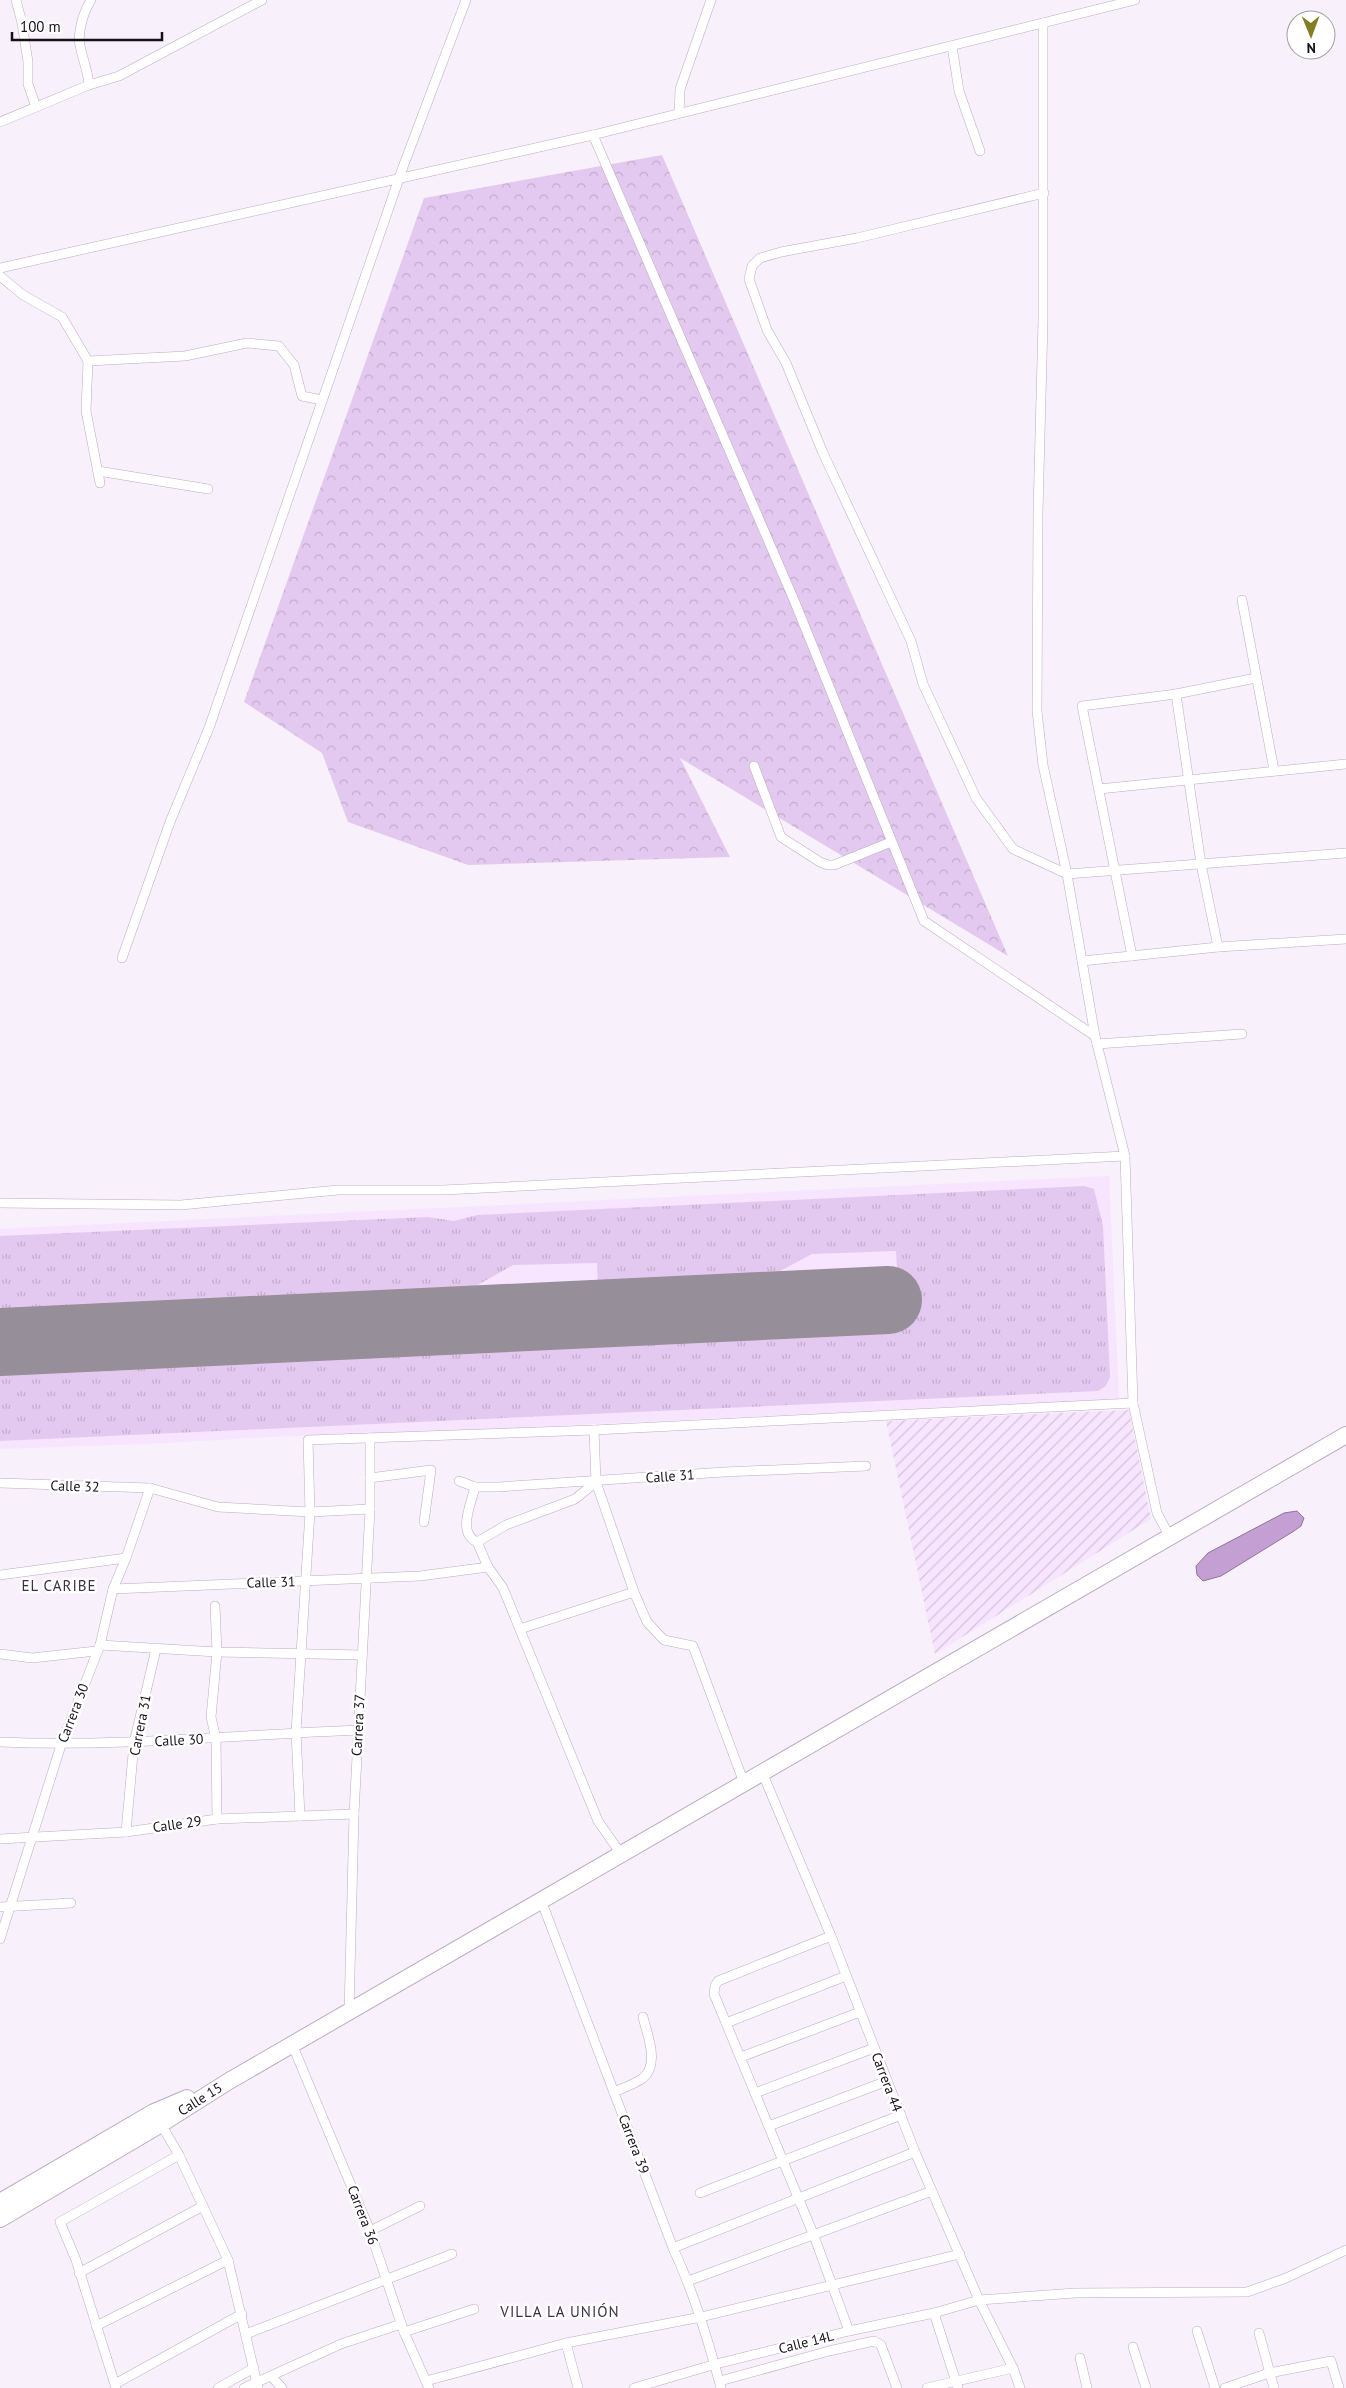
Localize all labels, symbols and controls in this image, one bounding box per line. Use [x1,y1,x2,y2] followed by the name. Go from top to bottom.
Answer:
[12,10,162,42] scale bar
[1286,10,1336,60] north arrow
[20,17,61,36] text: 100 m
[1306,39,1316,57] text: N
[645,1465,695,1487] street label: Calle 31
[50,1476,100,1496] street label: Calle 32
[246,1572,296,1592] street label: Calle 31
[21,1576,97,1595] district label: EL CARIBE
[53,1680,93,1745] street label: Carrera 30
[125,1693,155,1757] street label: Carrera 31
[347,1694,369,1756] street label: Carrera 37
[154,1730,204,1750] street label: Calle 30
[151,1812,203,1836] street label: Calle 29
[867,2050,907,2115] street label: Carrera 44
[174,2078,226,2120] street label: Calle 15
[614,2112,654,2176] street label: Carrera 39
[343,2183,383,2247] street label: Carrera 36
[499,2302,620,2321] district label: VILLA LA UNIÓN
[777,2326,835,2358] street label: Calle 14L

